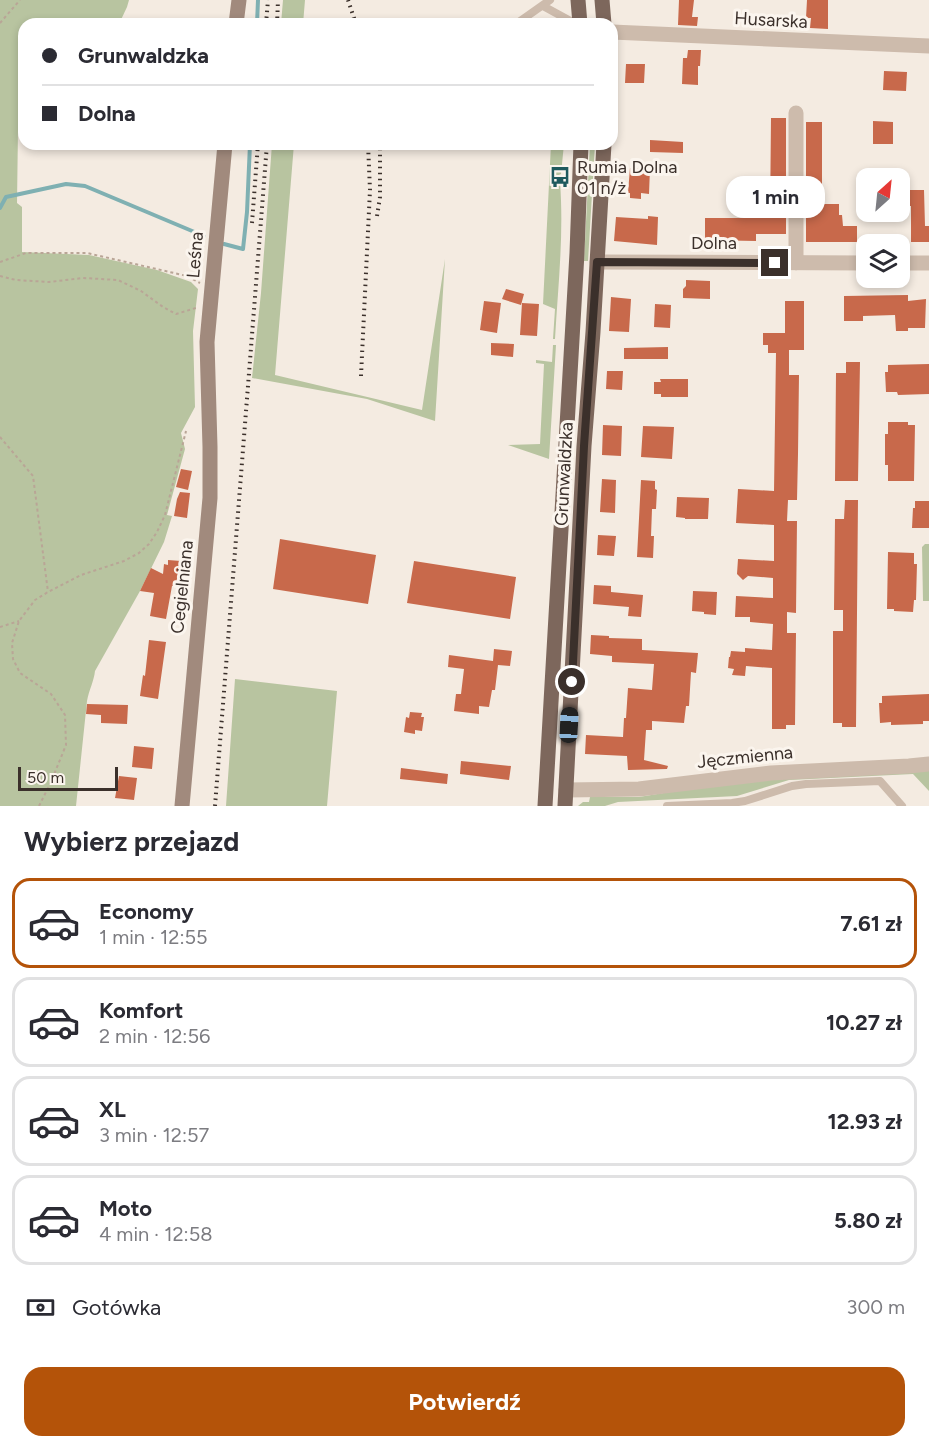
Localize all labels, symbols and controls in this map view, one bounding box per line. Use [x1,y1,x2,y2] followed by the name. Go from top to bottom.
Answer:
[734,7,808,33] street label: Husarska
[78,42,209,69] text: Grunwaldzka
[78,100,136,127] text: Dolna
[577,156,677,199] place label: Rumia Dolna 01 n/ż
[548,165,572,189] bus stop icon: Rumia Dolna 01 n/ż
[856,168,910,222] north arrow
[856,168,910,288] map controls
[726,176,824,218] callout: 1 min
[752,185,799,209] text: 1 min
[182,231,208,279] street label: Leśna
[691,232,737,254] street label: Dolna
[856,234,910,288] button: layers
[761,249,788,276] route end
[550,422,578,526] street label: Grunwaldzka
[166,539,198,635] street label: Cegielniana
[558,668,585,695] route start
[559,707,579,743] car
[696,741,794,773] street label: Jęczmienna
[18,764,118,792] scale bar
[27,768,64,787] text: 50 m
[24,825,239,858] text: Wybierz przejazd
[27,896,81,950] icon: car
[99,898,194,925] text: Economy
[840,910,902,937] text: 7.61 zł
[99,925,207,949] text: 1 min · 12:55
[27,995,81,1049] icon: car
[99,997,183,1024] text: Komfort
[826,1009,902,1036] text: 10.27 zł
[99,1024,210,1048] text: 2 min · 12:56
[27,1094,81,1148] icon: car
[99,1096,126,1123] text: XL
[828,1108,902,1135] text: 12.93 zł
[99,1123,209,1147] text: 3 min · 12:57
[27,1193,81,1247] icon: car
[99,1195,152,1222] text: Moto
[834,1207,902,1234] text: 5.80 zł
[99,1222,212,1246] text: 4 min · 12:58
[24,1291,57,1324] icon: cash
[72,1294,161,1321] text: Gotówka
[847,1295,905,1319] text: 300 m
[24,1367,905,1436] button: Potwierdź

